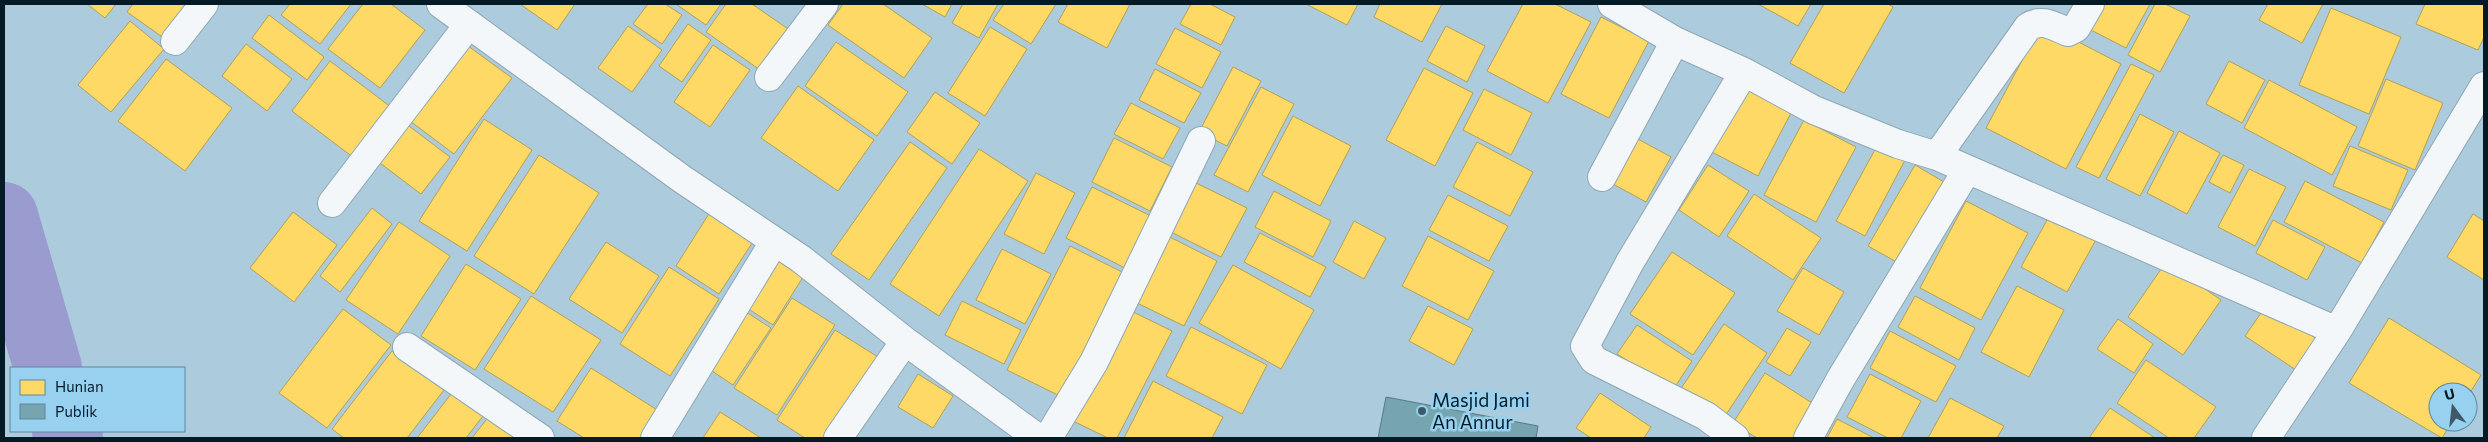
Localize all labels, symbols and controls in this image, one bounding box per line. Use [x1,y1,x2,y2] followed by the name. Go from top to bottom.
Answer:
[10,367,185,432] legend
[55,377,104,395] text: Hunian
[2428,382,2478,432] north arrow
[2442,384,2457,403] text: U
[1432,388,1530,433] place label: Masjid Jami An Annur
[55,402,97,420] text: Publik
[1416,405,1428,417] marker: Masjid Jami An Annur

